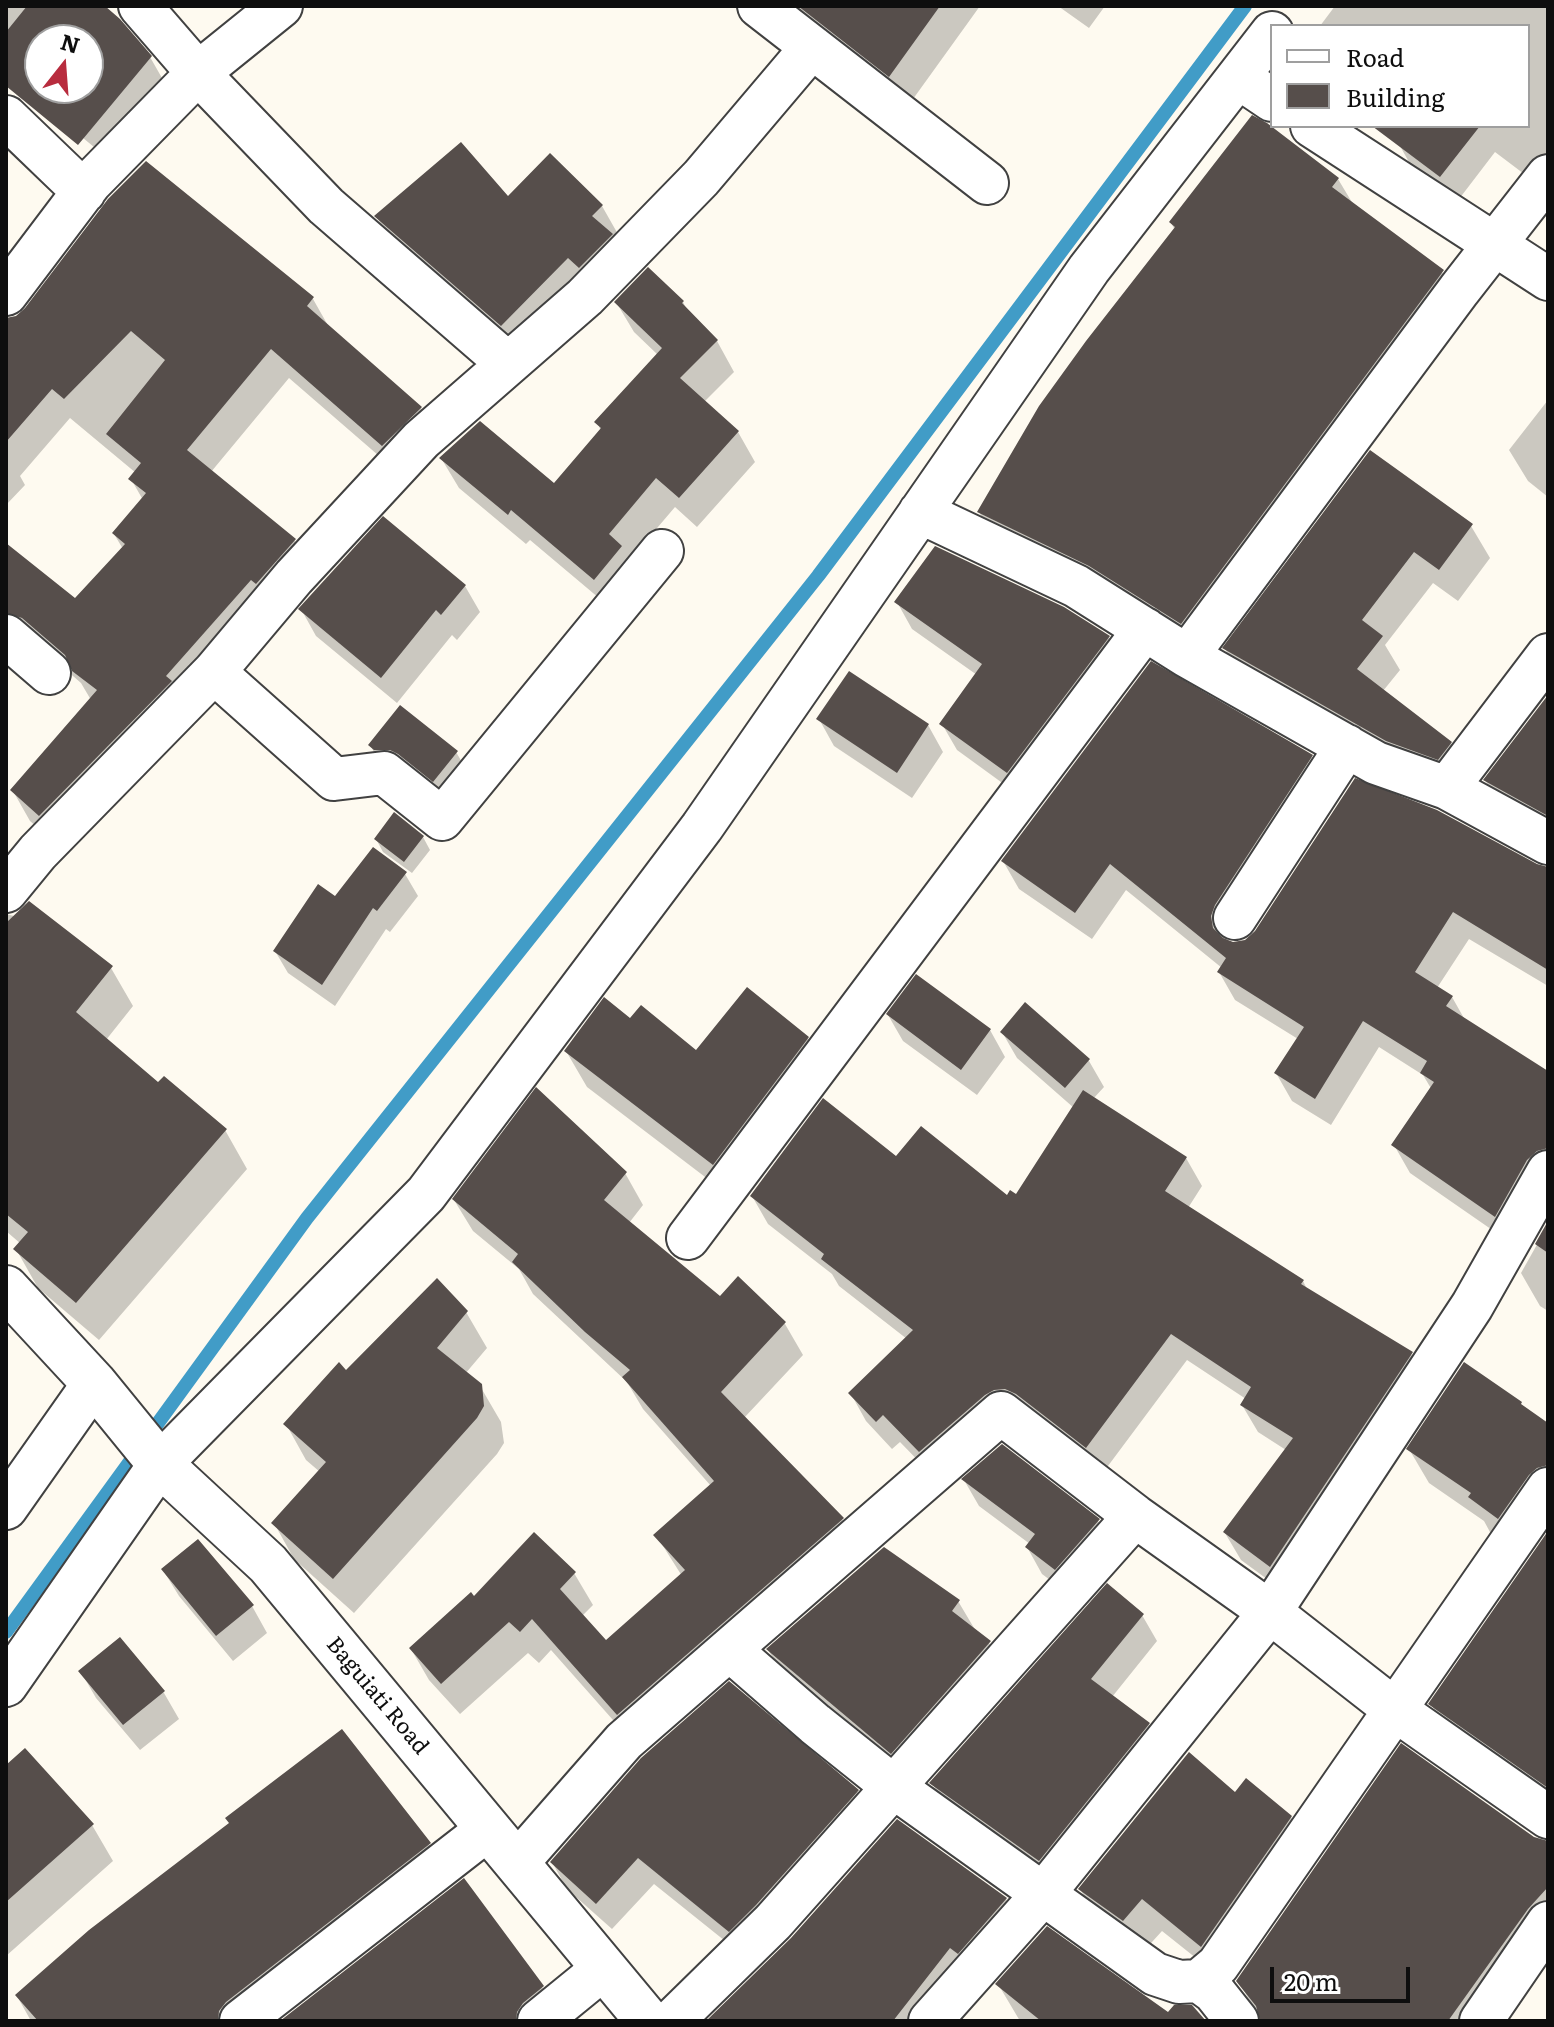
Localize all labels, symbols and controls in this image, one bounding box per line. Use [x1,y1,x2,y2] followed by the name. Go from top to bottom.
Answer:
[24,24,104,104] north arrow
[57,24,84,61] text: N
[1270,24,1530,128] legend
[1346,39,1404,74] text: Road
[1346,79,1445,114] text: Building
[320,1632,434,1760] street label: Baguiati Road
[1274,1951,1414,2001] scale bar
[1284,1963,1338,1998] text: 20 m

